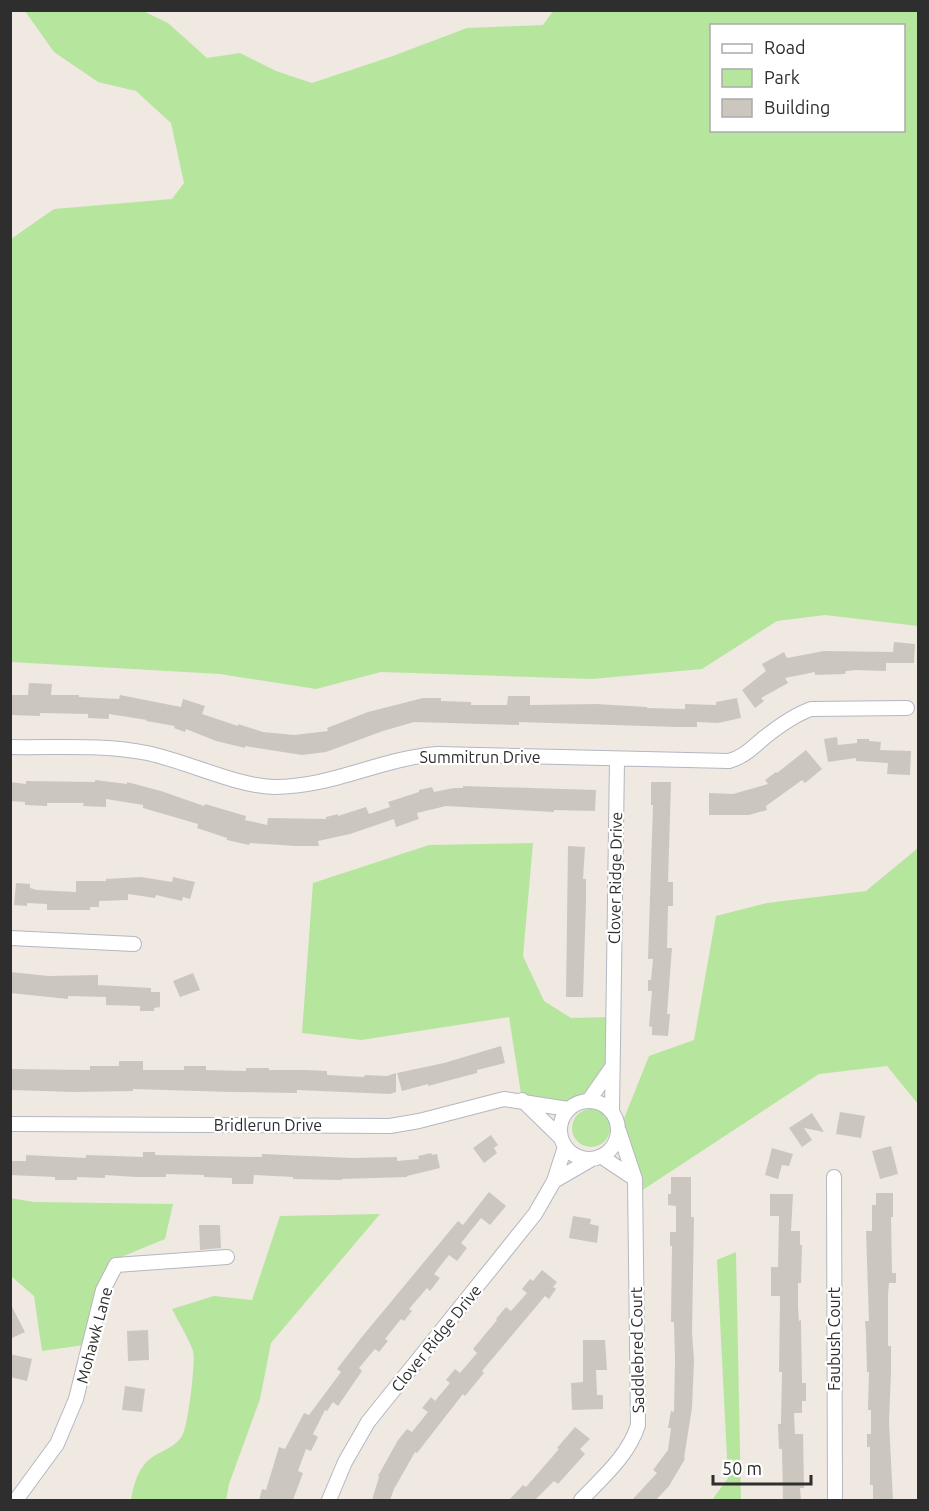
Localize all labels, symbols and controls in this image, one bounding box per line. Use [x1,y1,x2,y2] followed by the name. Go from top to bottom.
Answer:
[710,24,905,132] legend
[764,37,806,57] text: Road
[764,67,800,87] text: Park
[764,97,830,117] text: Building
[419,748,541,766] street label: Summitrun Drive
[605,812,625,944] street label: Clover Ridge Drive
[214,1116,322,1134] street label: Bridlerun Drive
[387,1281,485,1395] street label: Clover Ridge Drive
[72,1285,116,1385] street label: Mohawk Lane
[627,1286,647,1413] street label: Saddlebred Court
[825,1286,843,1391] street label: Faubush Court
[713,1448,810,1486] scale bar
[722,1458,762,1478] text: 50 m

